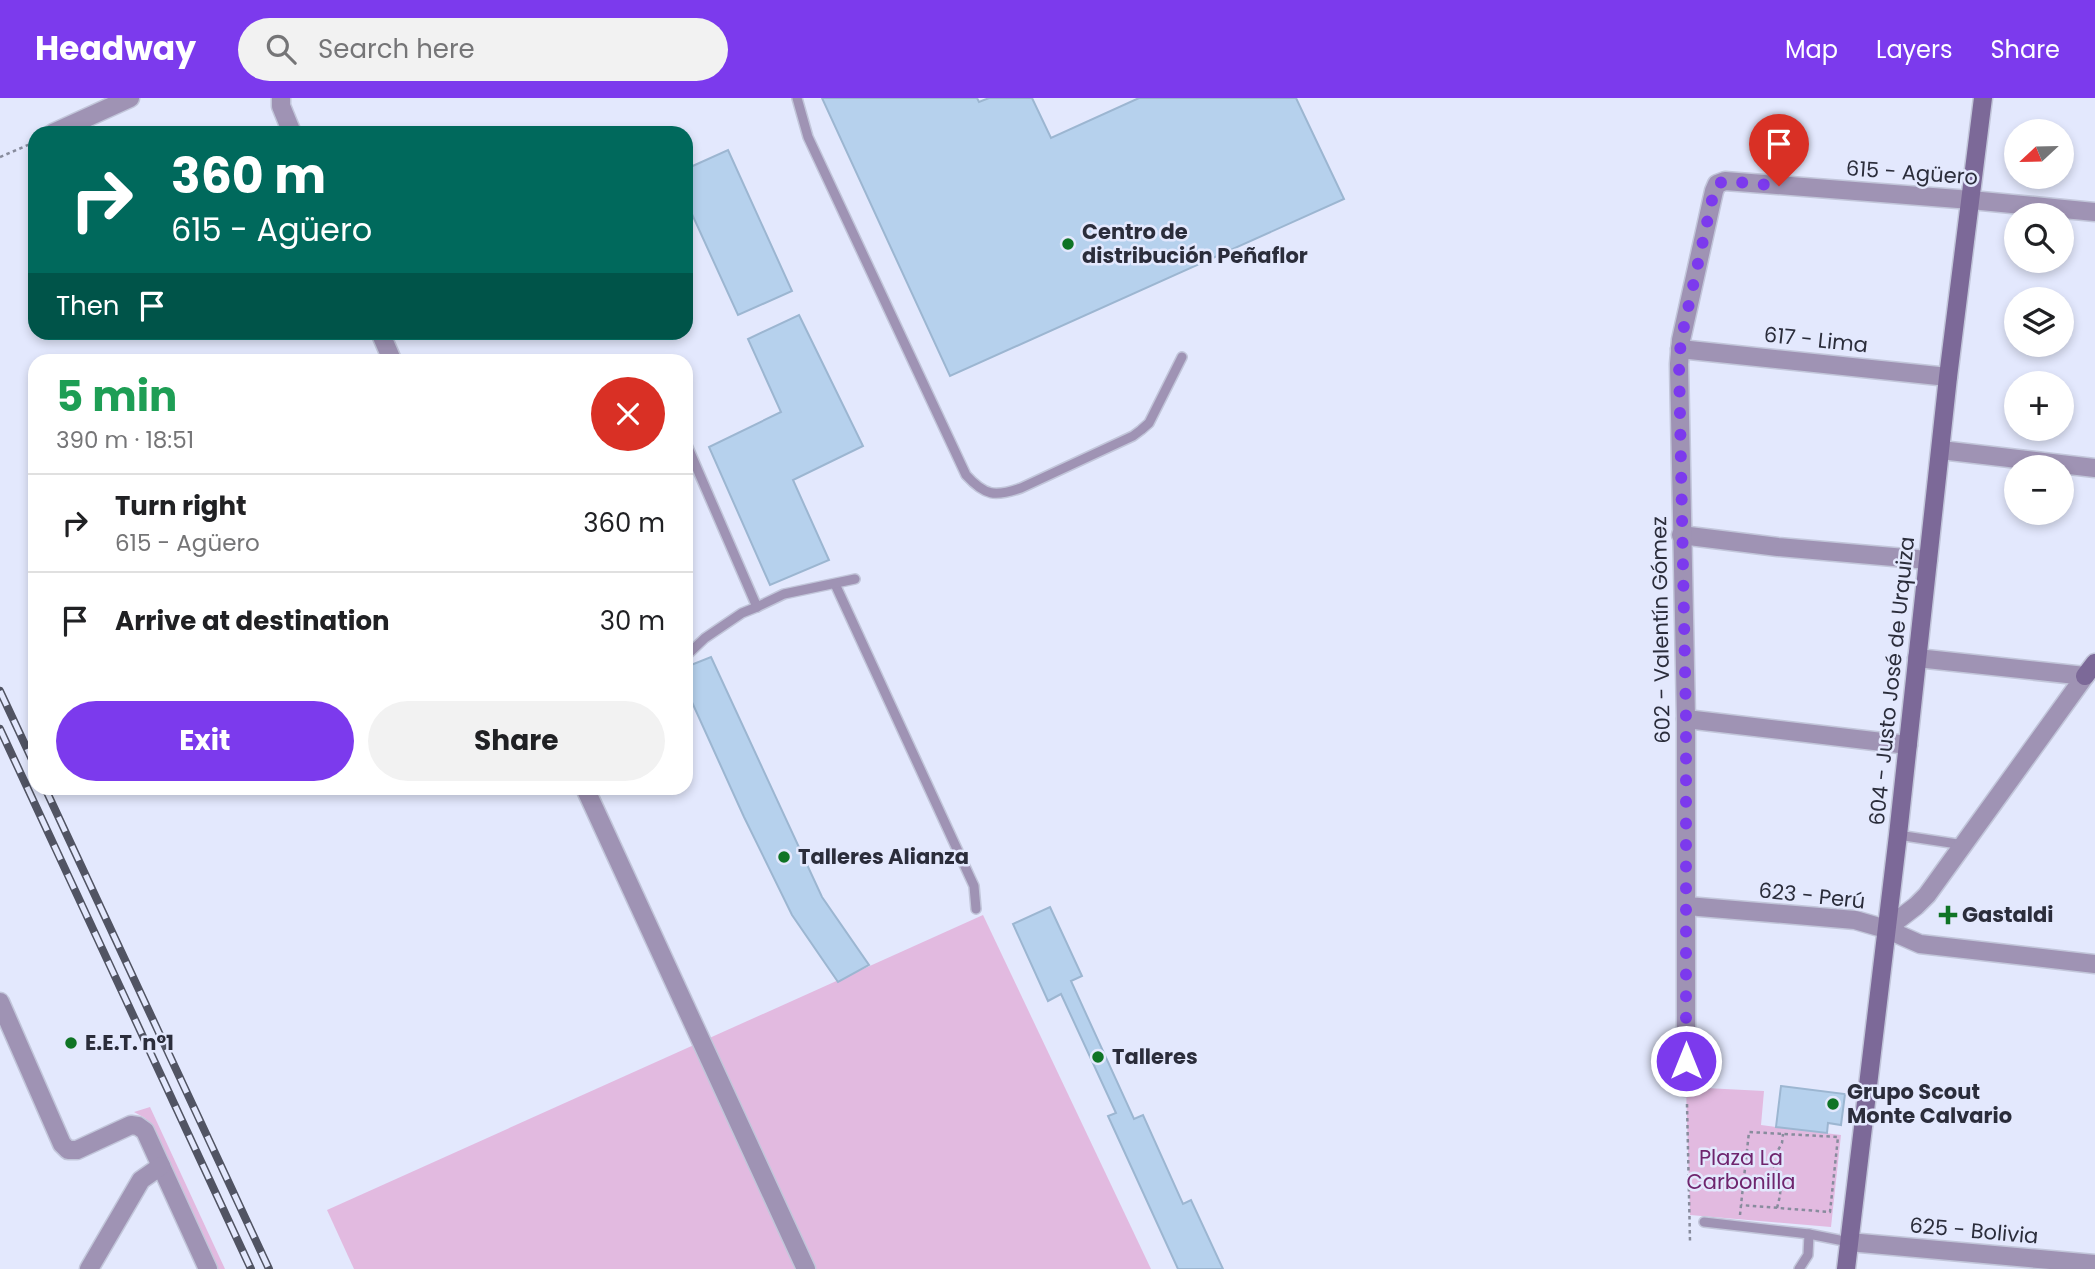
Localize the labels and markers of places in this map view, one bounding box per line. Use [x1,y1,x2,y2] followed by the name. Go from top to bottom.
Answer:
[1749,114,1809,186] pin
[1082,217,1308,270] place label: Centro de distribución Peñaflor
[1060,236,1076,252] marker: Centro de distribución Peñaflor
[798,842,969,871] place label: Talleres Alianza
[776,849,792,865] marker: Talleres Alianza
[1962,900,2053,929] place label: Gastaldi
[1940,907,1956,923] marker: Gastaldi
[85,1028,174,1057] place label: E.E.T. nº1
[63,1035,79,1051] marker: E.E.T. nº1
[1112,1042,1198,1071] place label: Talleres
[1090,1049,1106,1065] marker: Talleres
[1847,1077,2012,1130] place label: Grupo Scout Monte Calvario
[1825,1096,1841,1112] marker: Grupo Scout Monte Calvario

